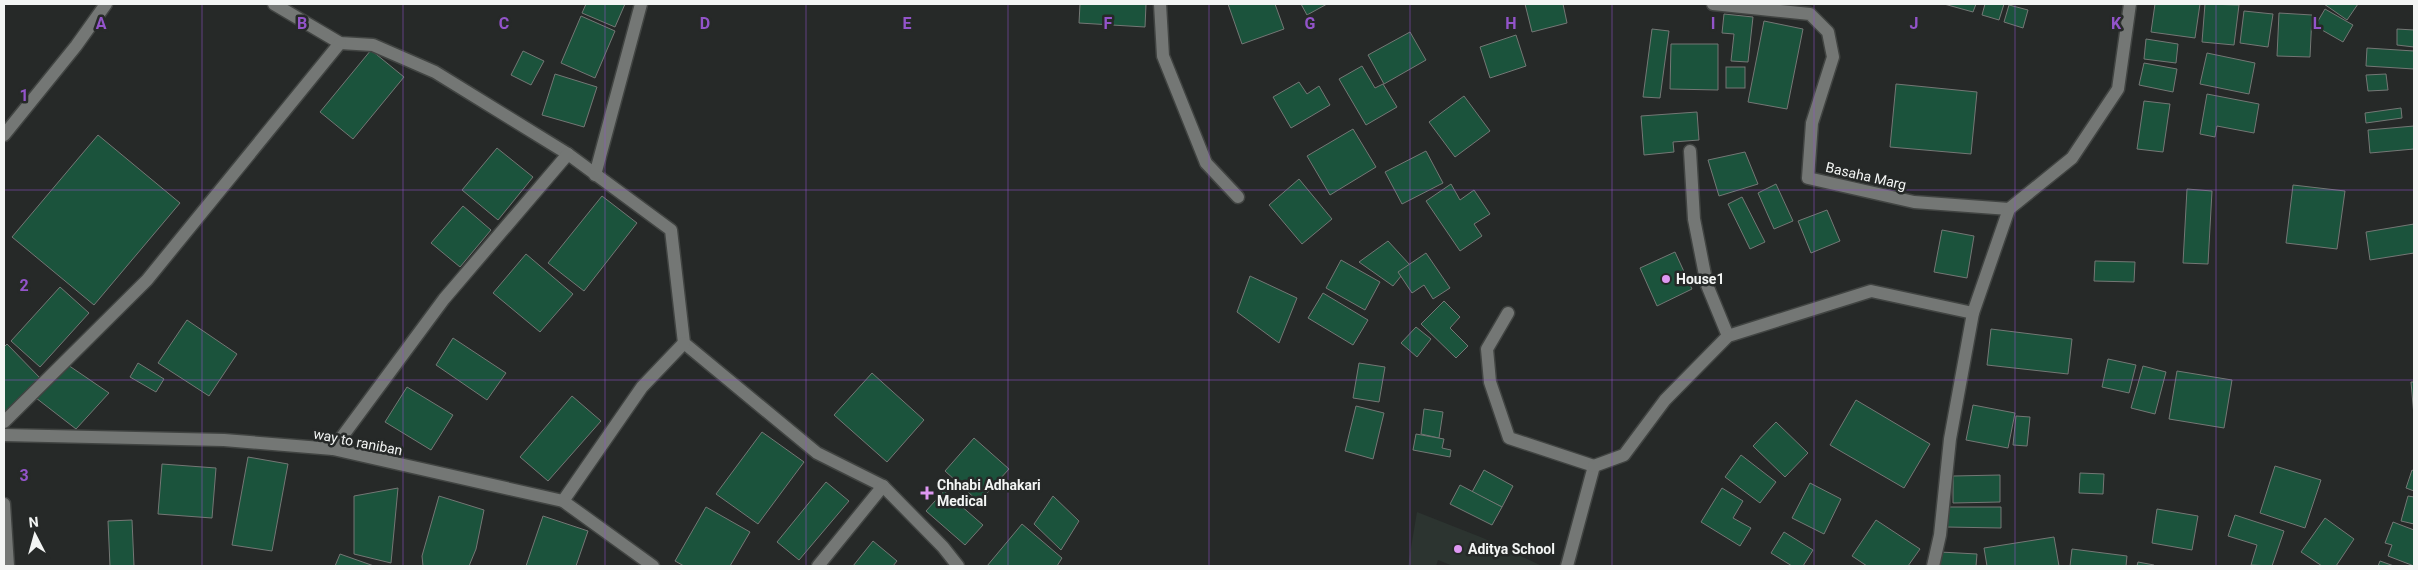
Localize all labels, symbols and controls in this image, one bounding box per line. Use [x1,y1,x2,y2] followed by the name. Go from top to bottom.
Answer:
[96,14,107,33] text: A
[297,14,307,33] text: B
[499,14,509,33] text: C
[700,14,710,33] text: D
[903,14,912,33] text: E
[1104,14,1113,33] text: F
[1305,14,1316,33] text: G
[1505,14,1517,33] text: H
[1711,14,1715,33] text: I
[1910,14,1918,33] text: J
[2111,14,2122,33] text: K
[2313,14,2322,33] text: L
[19,86,29,105] text: 1
[1824,159,1908,193] street label: Basaha Marg
[1676,271,1724,287] place label: House1
[1660,273,1672,285] marker: House1
[19,276,29,295] text: 2
[312,426,404,458] street label: way to raniban
[19,466,29,485] text: 3
[937,477,1041,509] place label: Chhabi Adhakari Medical
[921,487,933,499] marker: Chhabi Adhakari Medical
[10,510,60,560] north arrow
[28,514,39,531] text: N
[1468,541,1555,557] place label: Aditya School
[1452,543,1464,555] marker: Aditya School

